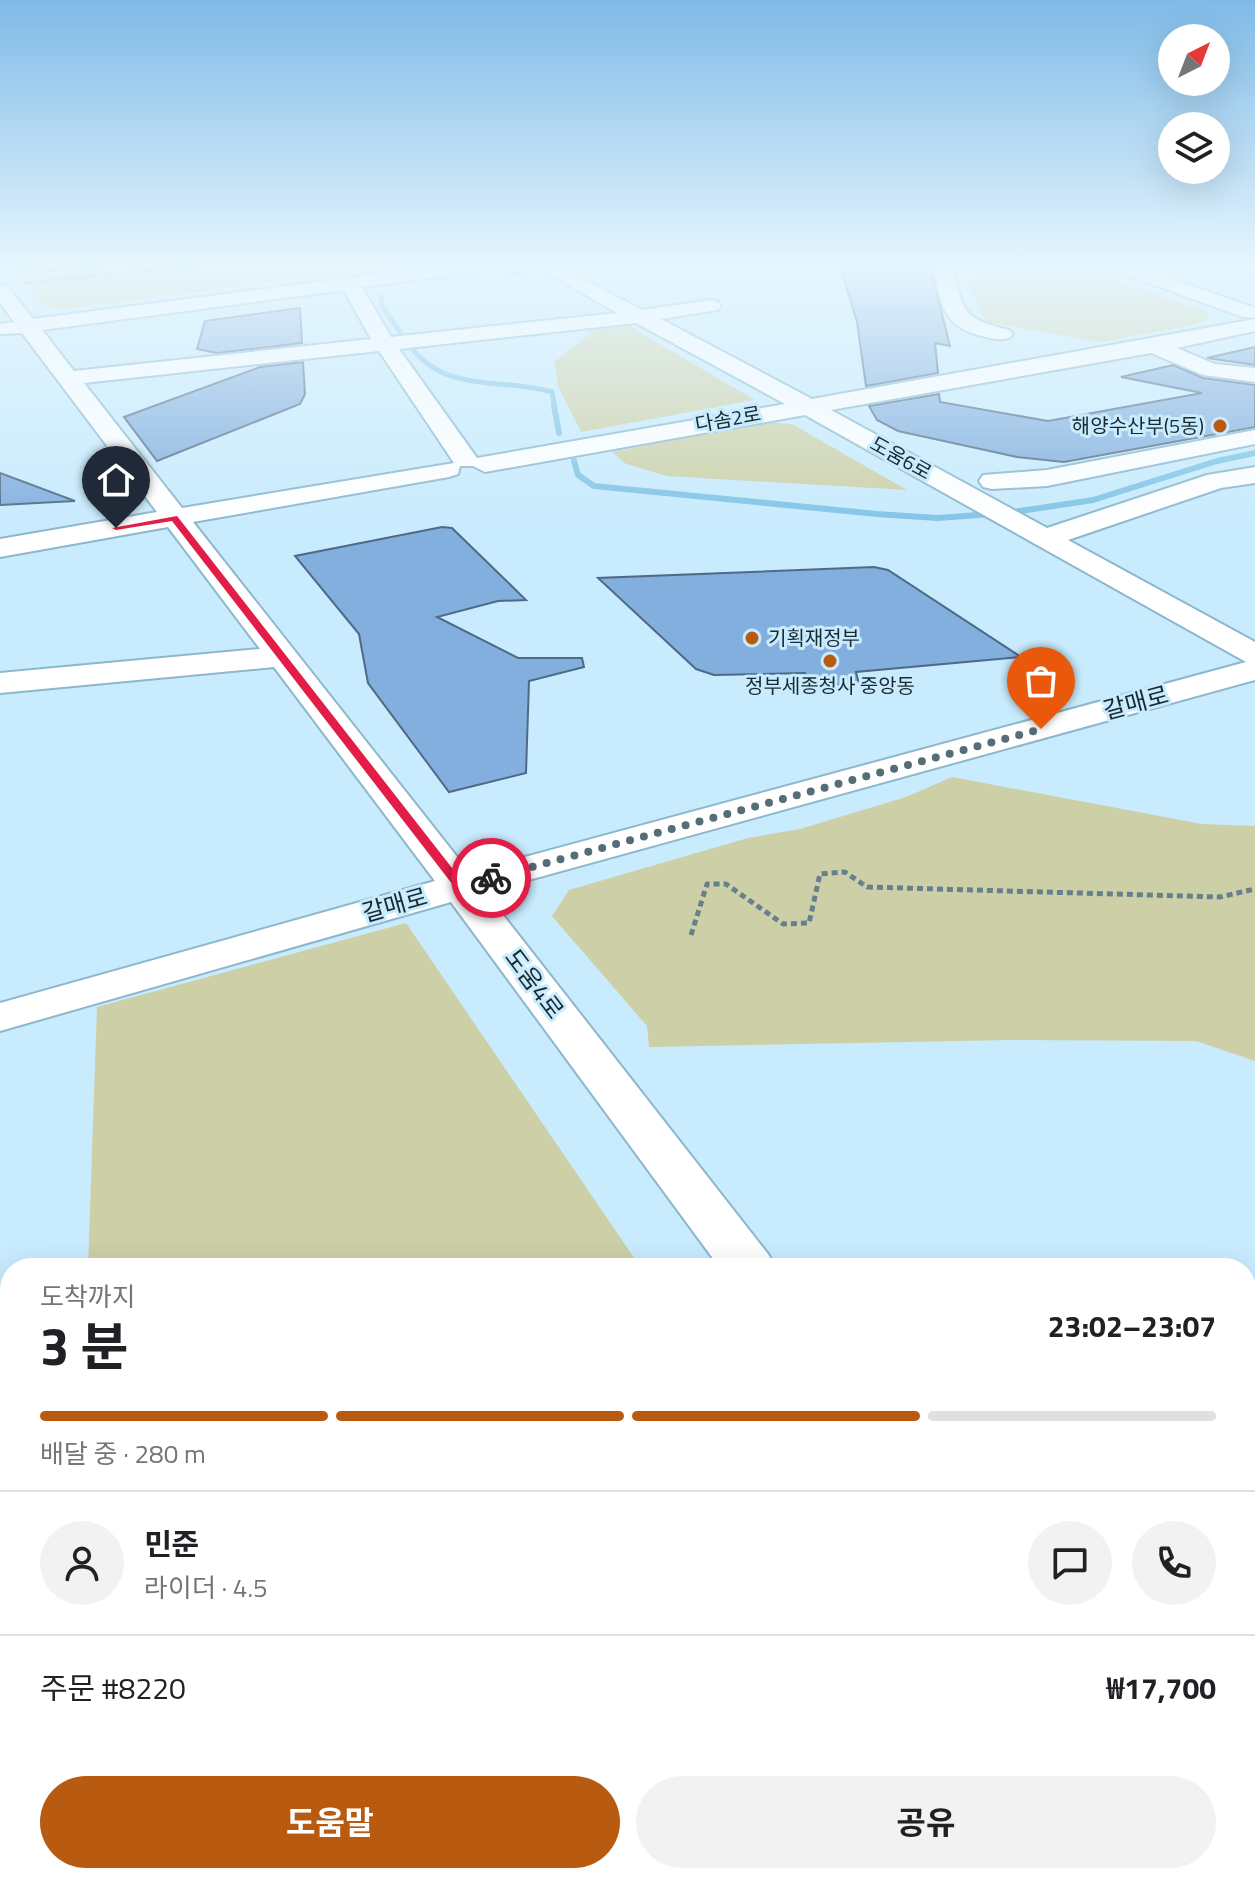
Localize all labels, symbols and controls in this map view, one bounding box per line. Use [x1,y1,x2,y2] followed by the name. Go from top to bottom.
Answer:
[1158,24,1230,96] north arrow
[1158,24,1230,184] map controls
[1158,112,1230,184] button: layers
[693,397,763,440] street label: 다솜2로
[1072,410,1204,441] place label: 해양수산부(5동)
[1211,417,1229,435] marker: 해양수산부(5동)
[865,428,938,487] street label: 도움6로
[82,446,150,528] pin
[94,458,138,502] icon: home
[768,622,860,653] place label: 기획재정부
[743,629,761,647] marker: 기획재정부
[1007,647,1075,729] pin
[821,652,839,670] marker: 정부세종청사 중앙동
[1019,659,1063,703] icon: bag
[745,670,915,701] place label: 정부세종청사 중앙동
[1099,676,1172,728] street label: 갈매로
[451,838,531,918] courier
[469,856,513,900] icon: bike
[358,878,432,930] street label: 갈매로
[496,941,573,1026] street label: 도움4로
[40,1277,136,1316] text: 도착까지
[1048,1303,1216,1349] text: 23:02–23:07
[40,1306,128,1385] text: 3 분
[40,1434,206,1473] text: 배달 중 · 280 m
[40,1521,124,1605] button: person
[144,1521,199,1567] text: 민준
[1028,1521,1112,1605] button: chat
[1132,1521,1216,1605] button: phone
[144,1568,268,1607] text: 라이더 · 4.5
[40,1665,186,1711] text: 주문 #8220
[1106,1665,1216,1711] text: ₩17,700
[40,1776,620,1868] button: 도움말
[636,1776,1216,1868] button: 공유

